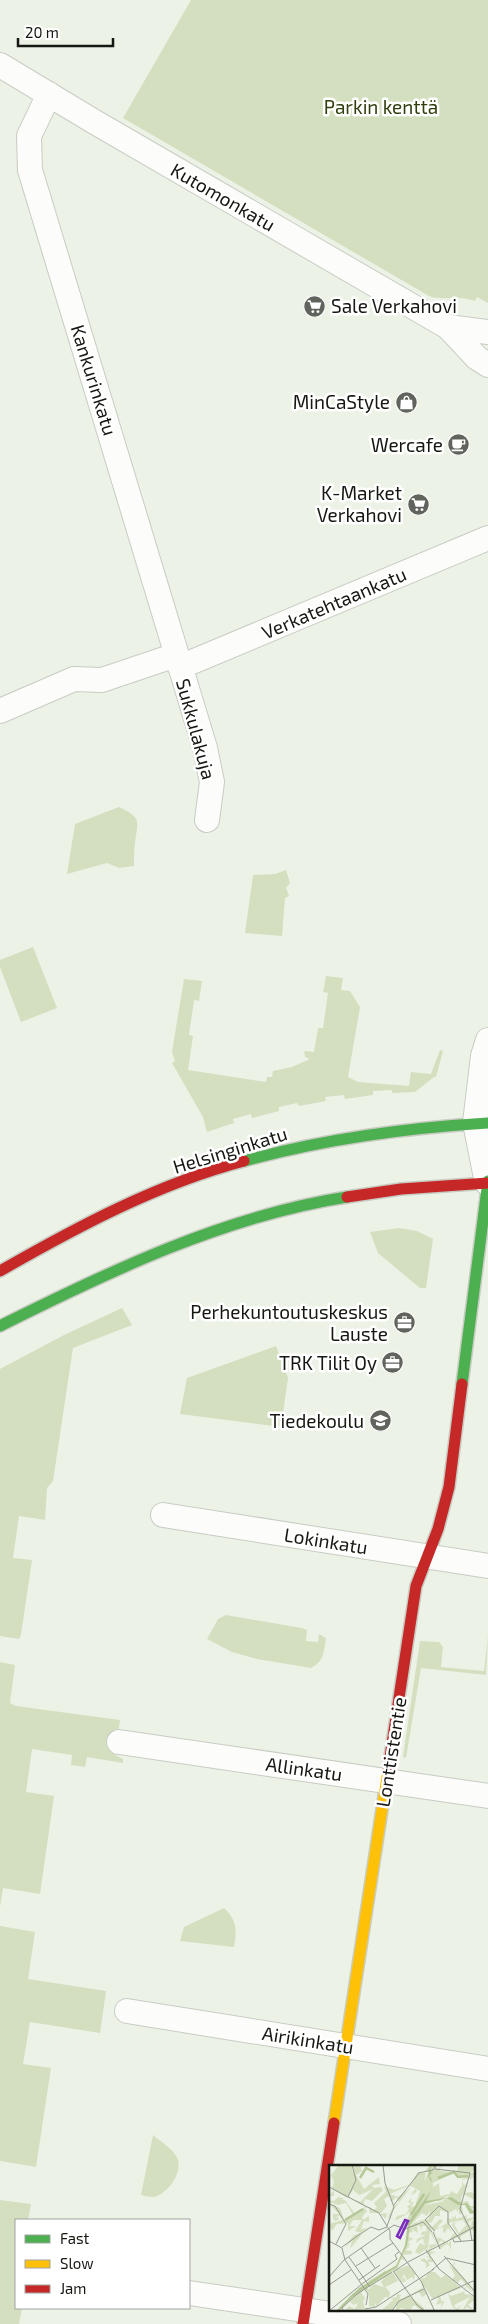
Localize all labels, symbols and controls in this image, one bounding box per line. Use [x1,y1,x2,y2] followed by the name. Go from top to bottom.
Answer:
[18,15,112,47] scale bar
[25,23,59,41] text: 20 m
[324,95,438,118] park label: Parkin kenttä
[167,157,280,236] street label: Kutomonkatu
[303,294,327,318] supermarket icon: Sale Verkahovi
[331,294,457,317] place label: Sale Verkahovi
[67,322,122,438] street label: Kankurinkatu
[293,390,390,413] place label: MinCaStyle
[394,390,418,414] shop icon: MinCaStyle
[371,433,443,456] place label: Wercafe
[447,433,471,457] cafe icon: Wercafe
[317,481,402,526] place label: K-Market Verkahovi
[406,492,430,516] supermarket icon: K-Market Verkahovi
[258,562,409,643] street label: Verkatehtaankatu
[172,676,221,782] street label: Sukkulakuja
[170,1121,290,1178] street label: Helsinginkatu
[190,1300,388,1345] place label: Perhekuntoutuskeskus Lauste
[392,1311,416,1335] office icon: Perhekuntoutuskeskus Lauste
[279,1351,377,1374] place label: TRK Tilit Oy
[381,1351,405,1375] office icon: TRK Tilit Oy
[269,1409,364,1432] place label: Tiedekoulu
[368,1409,392,1433] school or university icon: Tiedekoulu
[283,1523,369,1558] street label: Lokinkatu
[370,1695,411,1809] street label: Lonttistentie
[264,1752,344,1785] street label: Allinkatu
[261,2021,356,2058] street label: Airikinkatu
[329,2165,476,2312] inset map
[15,2219,190,2309] legend
[60,2229,90,2247] text: Fast
[60,2254,94,2272] text: Slow
[60,2279,86,2297] text: Jam

